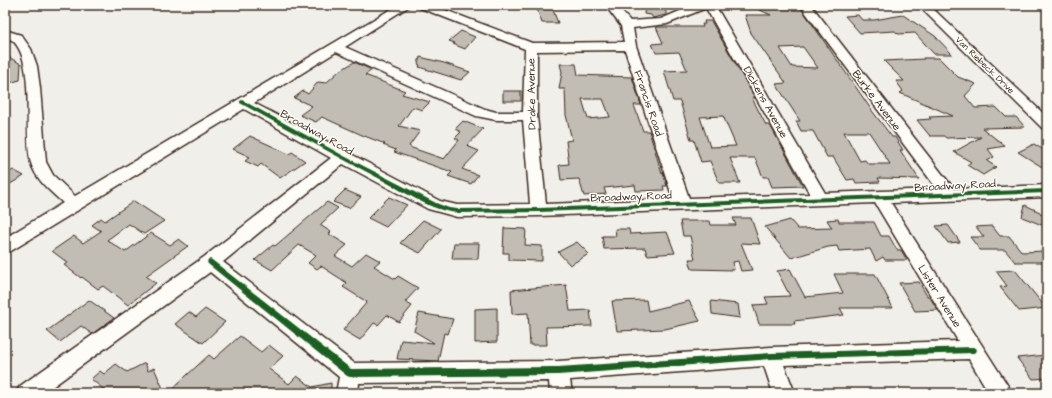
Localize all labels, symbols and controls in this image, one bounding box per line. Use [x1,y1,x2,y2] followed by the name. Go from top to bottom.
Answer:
[952,34,1017,97] street label: Van Riebeck Drive
[523,58,540,130] street label: Drake Avenue
[740,64,791,141] street label: Dickens Avenue
[849,67,904,134] street label: Burke Avenue
[630,68,667,138] street label: Francis Road
[277,106,356,160] street label: Broadway Road
[914,176,997,196] street label: Broadway Road
[590,188,672,206] street label: Broadway Road
[914,262,965,331] street label: Lister Avenue

